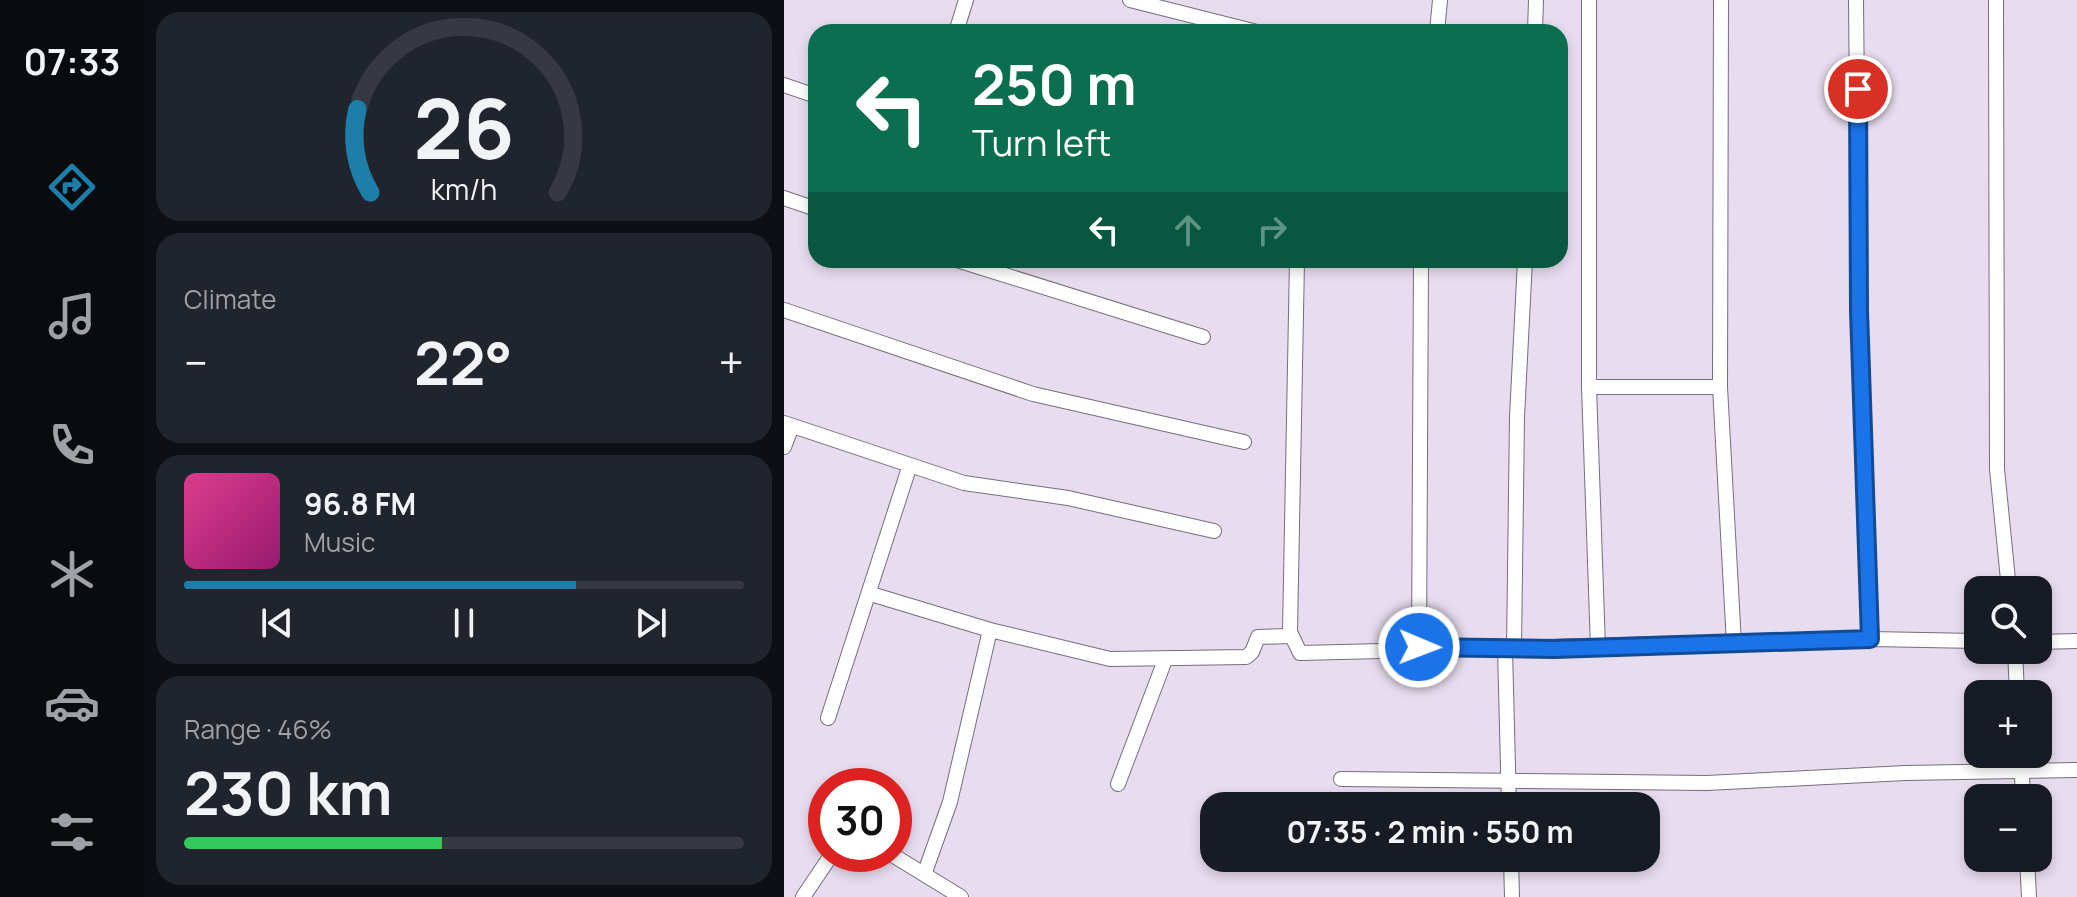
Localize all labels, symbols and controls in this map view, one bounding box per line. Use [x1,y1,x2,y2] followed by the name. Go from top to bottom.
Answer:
[23,37,121,86] text: 07:33
[972,45,1137,122] text: 250 m
[1824,55,1892,123] pin
[840,56,944,160] icon: left
[1836,67,1880,111] icon: arrive
[413,69,515,183] text: 26
[972,118,1111,167] text: Turn left
[44,159,100,215] icon: directions
[431,170,497,209] text: km/h
[1082,208,1126,252] icon: left
[1166,208,1210,252] icon: ahead
[1250,208,1294,252] icon: right
[184,281,276,317] text: Climate
[44,288,100,344] icon: music
[414,321,512,403] text: 22°
[184,332,208,392] text: −
[719,332,744,392] text: +
[44,417,100,473] icon: phone
[304,483,416,524] text: 96.8 FM
[304,524,375,560] text: Music
[44,546,100,602] icon: climate
[1964,576,2052,872] map controls
[1964,576,2052,664] button: search
[255,601,299,645] icon: previous
[442,601,486,645] icon: pause
[629,601,673,645] icon: next
[1377,605,1461,689] position arrow
[44,675,100,731] icon: car
[1964,680,2052,768] button: +
[184,711,332,747] text: Range · 46%
[184,751,392,833] text: 230 km
[808,768,912,872] speed limit sign: 30
[1964,784,2052,872] button: −
[44,804,100,860] icon: filters
[1287,811,1573,852] text: 07:35 · 2 min · 550 m

